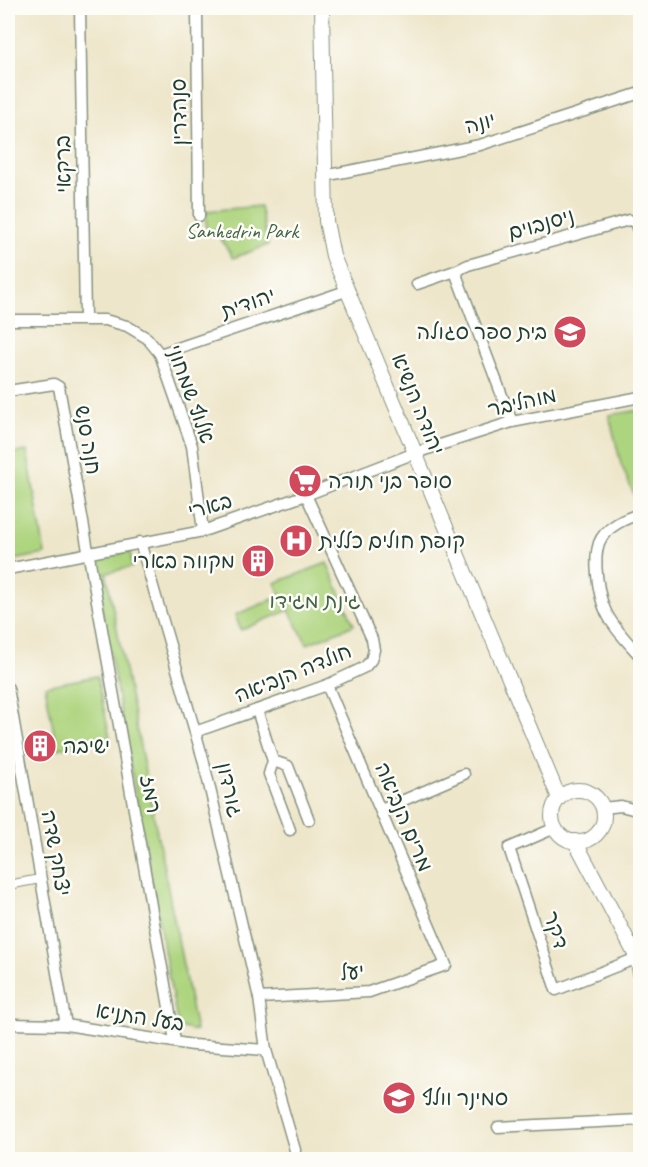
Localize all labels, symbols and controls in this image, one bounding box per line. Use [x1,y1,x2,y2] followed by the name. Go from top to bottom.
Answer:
[165,78,193,146] street label: סנהדרין
[462,106,498,140] street label: יונה
[49,135,77,193] street label: ברקאי
[505,202,577,246] street label: ניסנבוים
[186,218,301,244] park label: Sanhedrin Park
[217,282,278,325] street label: יהודית
[552,314,588,350] school or university icon: בית ספר סגולה
[417,319,547,345] place label: בית ספר סגולה
[161,341,221,447] street label: אלוף שמחוני
[386,349,450,459] street label: יהודה הנשיא
[485,381,559,423] street label: מוהליבר
[69,403,107,477] street label: חנה סנש
[287,463,323,499] supermarket icon: סופר בני תורה
[328,468,452,494] place label: סופר בני תורה
[185,487,235,525] street label: בארי
[278,523,314,559] hospital icon: קופת חולים כללית
[318,528,465,554] place label: קופת חולים כללית
[240,543,276,579] building icon: מקווה בארי
[133,548,235,574] place label: מקווה בארי
[269,588,361,614] park label: גינת מגידו
[231,638,355,708] street label: חולדה הנביאה
[22,728,58,764] building icon: ישיבה
[63,733,110,759] place label: ישיבה
[369,758,439,876] street label: מרים הנביאה
[211,760,249,820] street label: גורדון
[135,773,167,815] street label: רמז
[36,808,76,898] street label: יצחק שדה
[538,908,574,952] street label: דקר
[339,958,365,986] street label: יעל
[94,997,186,1037] street label: בעל התניא
[381,1080,417,1116] school or university icon: סמינר וולף
[422,1085,508,1111] place label: סמינר וולף

